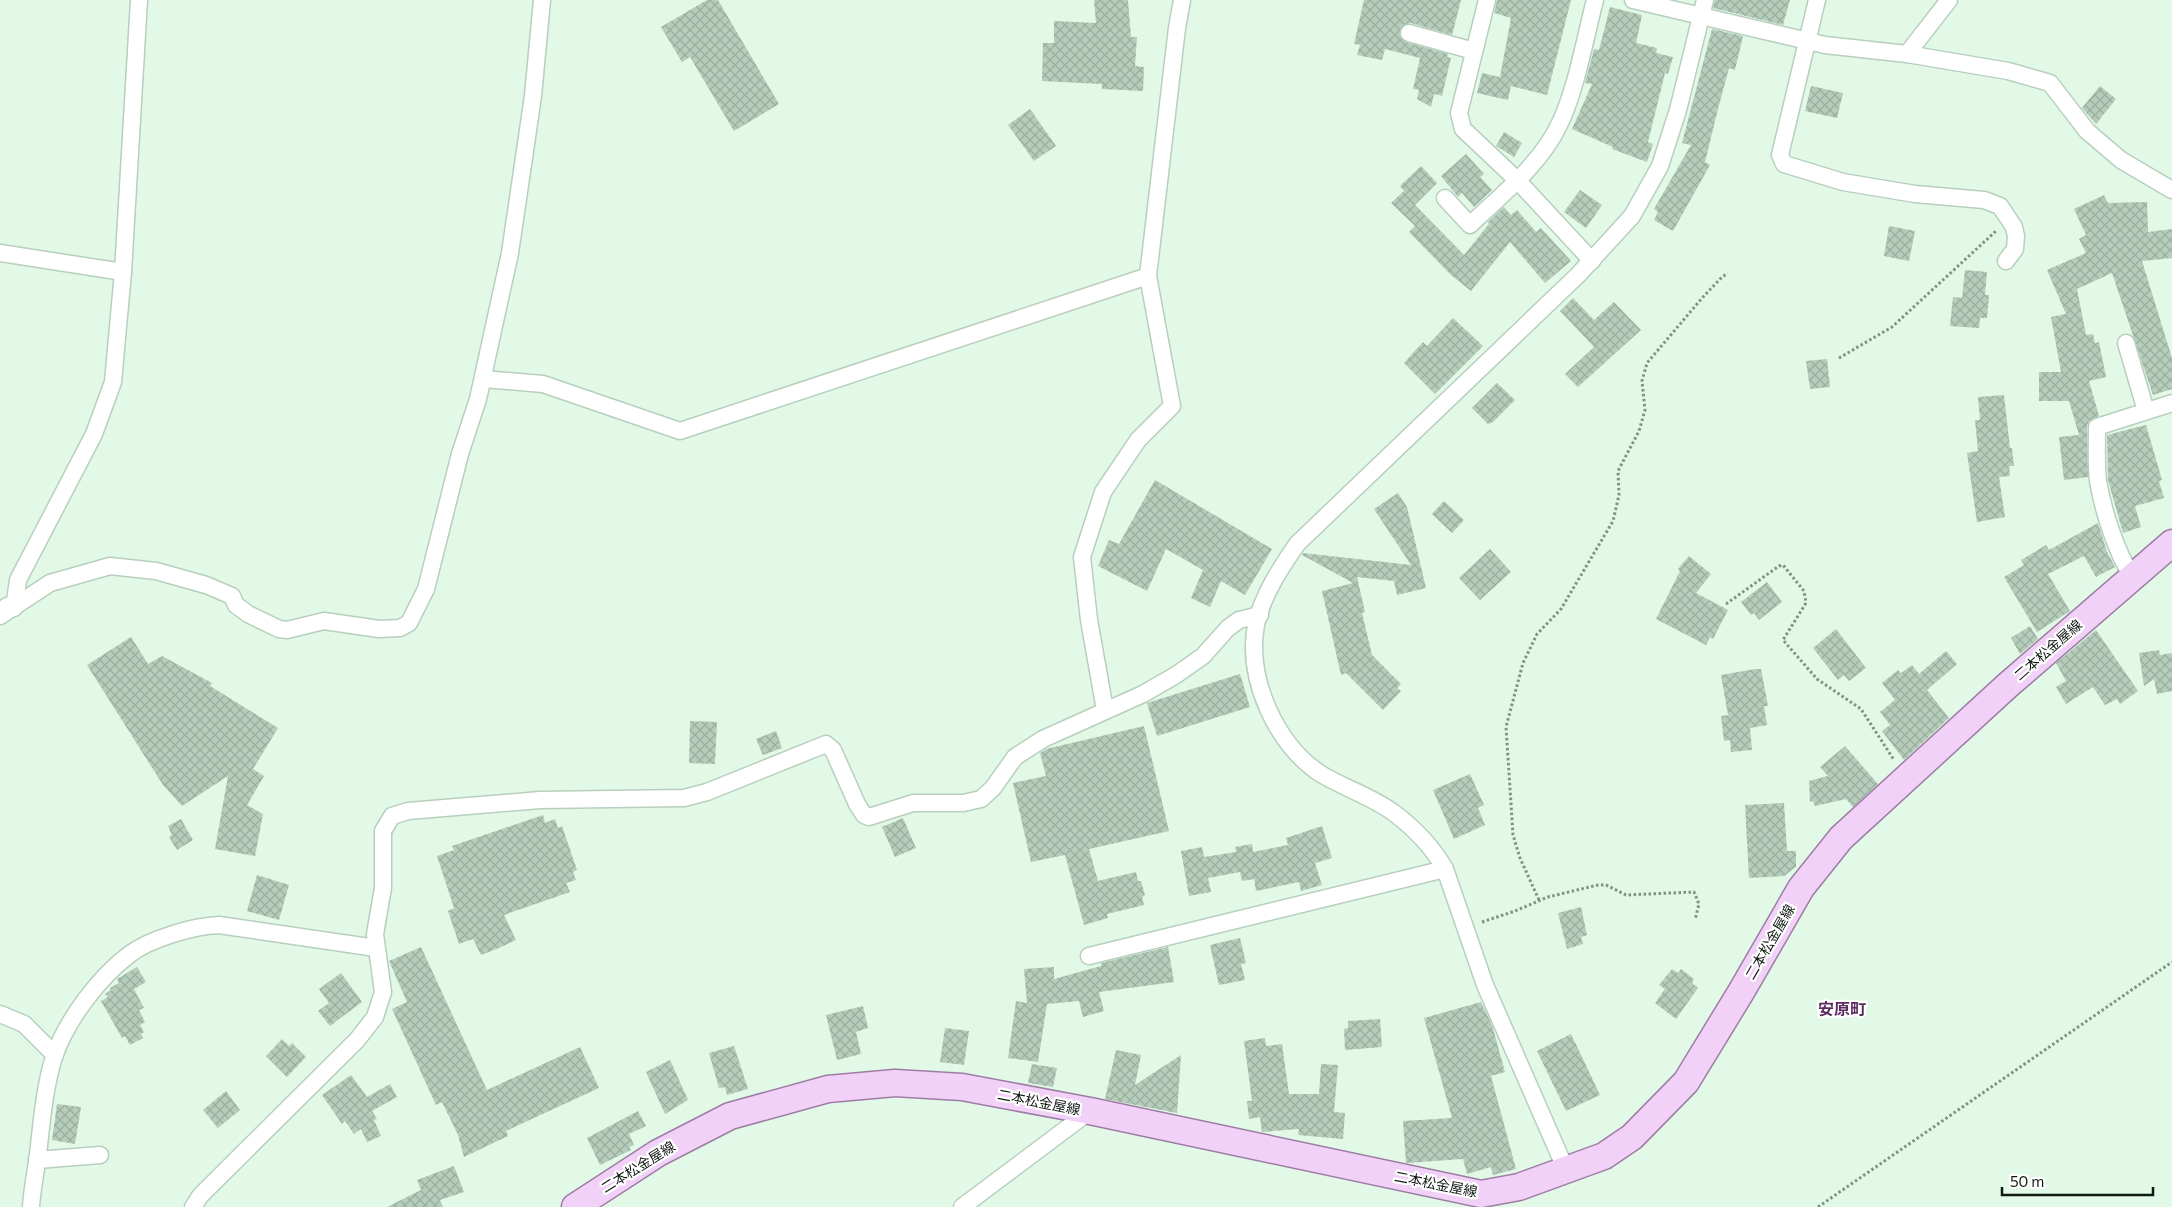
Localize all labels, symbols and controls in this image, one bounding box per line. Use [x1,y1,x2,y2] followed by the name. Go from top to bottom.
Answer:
[2010,616,2085,684] street label: 二本松金屋線
[1741,901,1798,982] street label: 二本松金屋線
[1818,999,1866,1018] district label: 安原町
[996,1085,1082,1118] street label: 二本松金屋線
[598,1137,678,1196] street label: 二本松金屋線
[2002,1164,2153,1196] scale bar
[1393,1167,1479,1200] street label: 二本松金屋線
[2010,1172,2044,1190] text: 50 m

